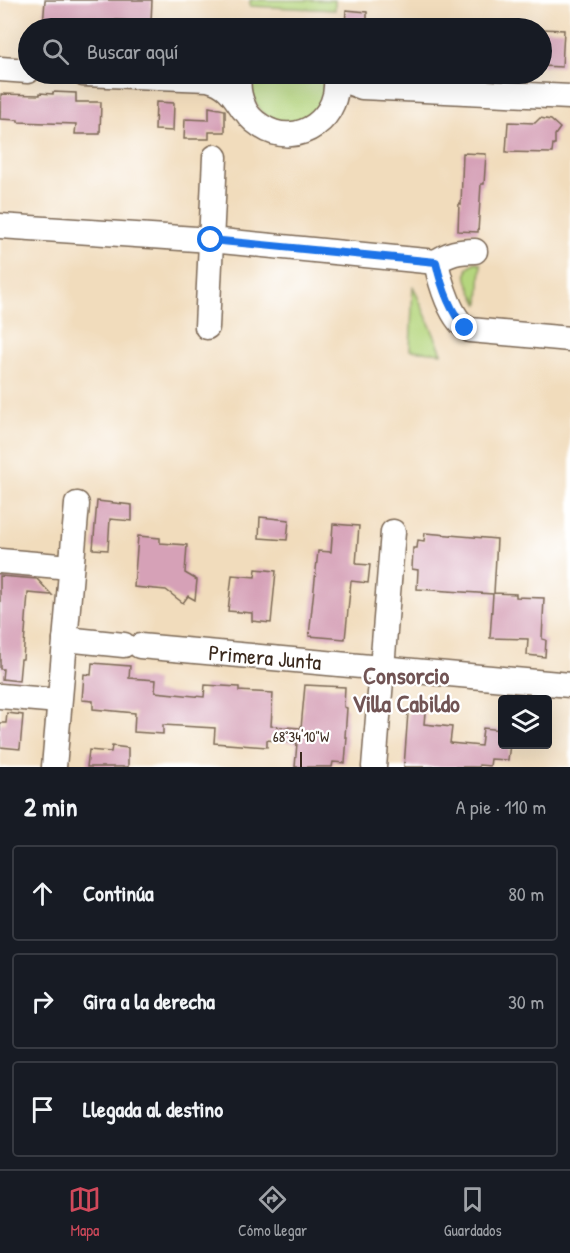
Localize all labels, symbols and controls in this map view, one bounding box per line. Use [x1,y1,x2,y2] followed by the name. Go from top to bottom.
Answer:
[18,18,552,84] search box
[39,35,72,68] icon: search
[87,36,179,66] text: Buscar aquí
[197,226,223,252] route start
[451,314,477,340] route end
[207,637,323,677] street label: Primera Junta
[352,659,460,719] district label: Consorcio Villa Cabildo
[498,695,552,749] map controls
[498,695,552,749] button: layers
[273,726,330,747] text: 68°34'10"W
[24,789,77,824] text: 2 min
[456,793,546,820] text: A pie · 110 m
[26,877,59,910] icon: ahead
[83,878,154,908] text: Continúa
[508,880,544,907] text: 80 m
[26,985,59,1018] icon: right
[83,986,215,1016] text: Gira a la derecha
[508,988,544,1015] text: 30 m
[26,1093,59,1126] icon: arrive
[83,1094,223,1124] text: Llegada al destino
[68,1183,101,1241] tab: Mapa
[238,1183,307,1241] tab: Cómo llegar
[444,1183,502,1241] tab: Guardados

